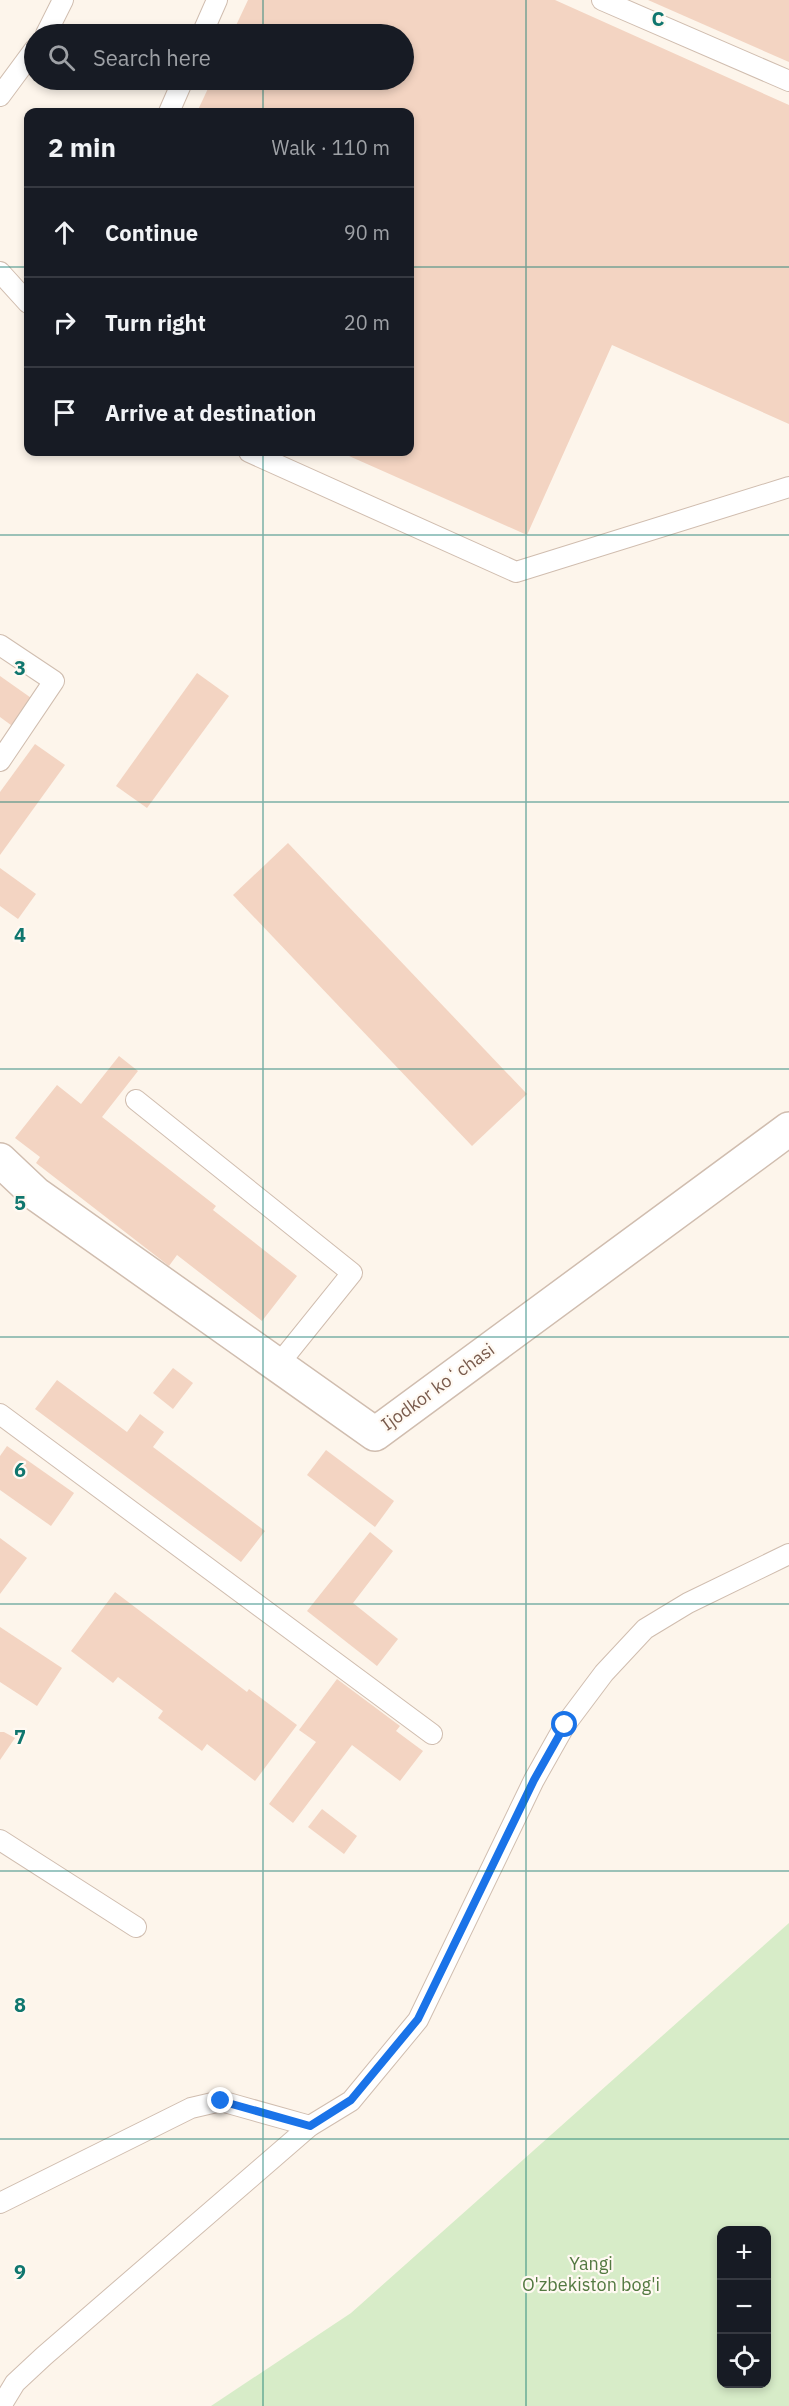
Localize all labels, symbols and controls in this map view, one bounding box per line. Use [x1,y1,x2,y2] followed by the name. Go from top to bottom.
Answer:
[651,5,665,32] text: C
[24,24,414,90] search box
[45,41,78,74] icon: search
[93,43,211,72] text: Search here
[48,130,116,164] text: 2 min
[272,134,390,161] text: Walk · 110 m
[48,216,81,249] icon: ahead
[105,218,198,247] text: Continue
[344,219,390,246] text: 90 m
[48,306,81,339] icon: right
[105,308,206,337] text: Turn right
[344,309,390,336] text: 20 m
[48,396,81,429] icon: arrive
[105,398,316,427] text: Arrive at destination
[14,654,26,681] text: 3
[14,921,26,948] text: 4
[14,1189,26,1216] text: 5
[377,1338,499,1435] street label: Ijodkor koʻchasi
[14,1456,26,1483] text: 6
[551,1711,577,1737] route start
[14,1723,26,1750] text: 7
[14,1991,26,2018] text: 8
[207,2087,233,2113] route end
[717,2226,771,2388] map controls
[717,2226,771,2280] button: +
[522,2252,660,2296] park label: Yangi O'zbekiston bog'i
[14,2258,26,2285] text: 9
[717,2280,771,2334] button: −
[717,2334,771,2388] button: locate

